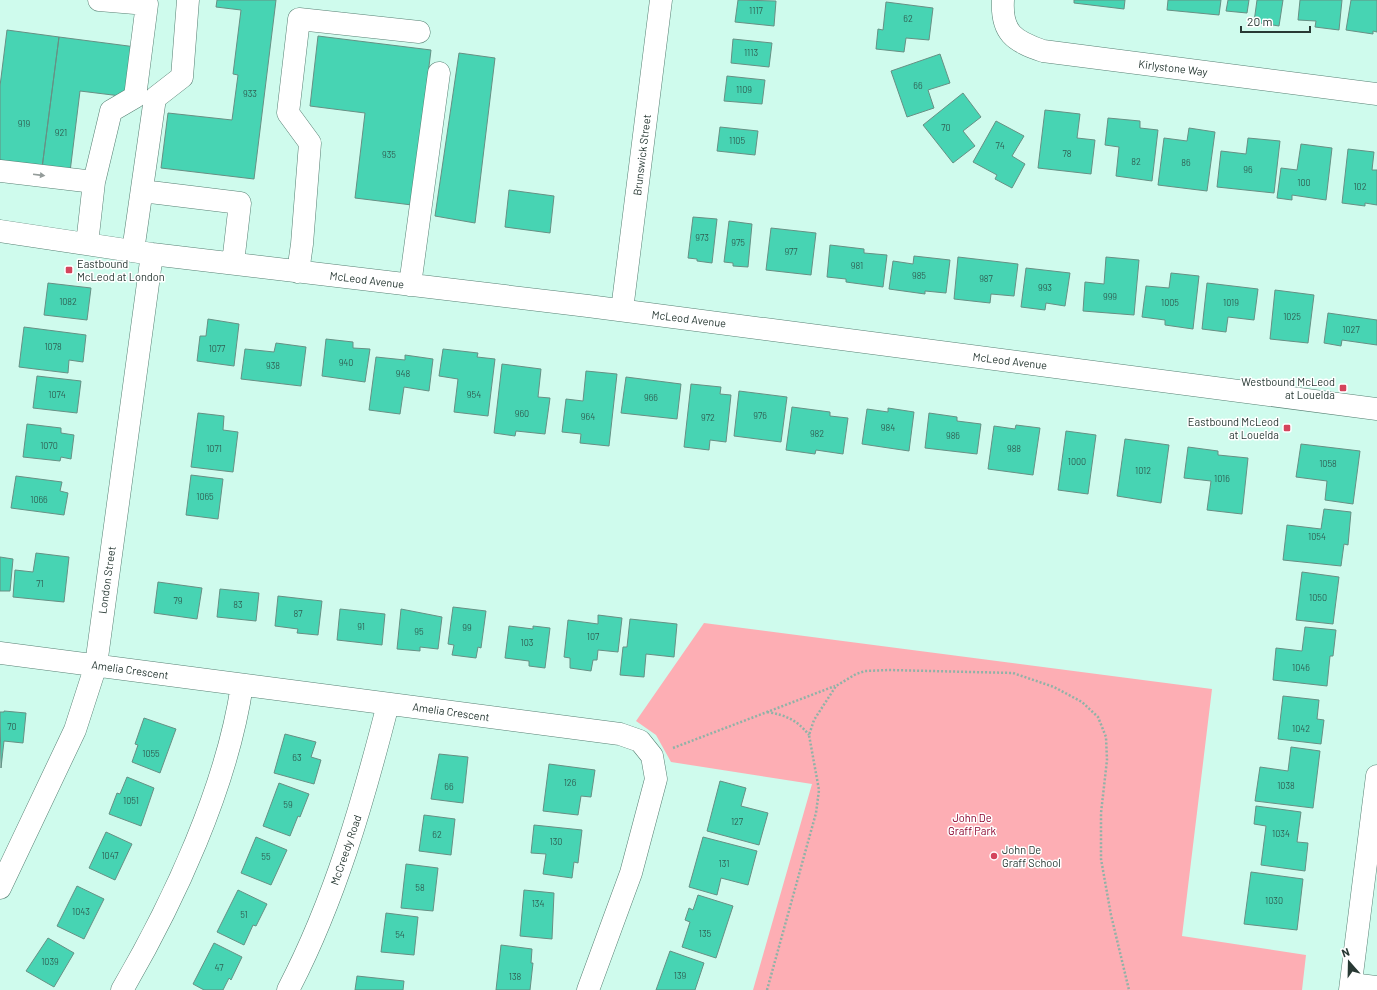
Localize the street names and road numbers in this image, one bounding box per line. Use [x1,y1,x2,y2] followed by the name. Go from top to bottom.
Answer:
[1138,57,1208,78] street label: Kirlystone Way
[630,114,653,196] street label: Brunswick Street
[329,268,405,291] street label: McLeod Avenue
[651,307,727,330] street label: McLeod Avenue
[972,349,1048,372] street label: McLeod Avenue
[95,545,118,615] street label: London Street
[91,658,170,681] street label: Amelia Crescent
[412,700,491,723] street label: Amelia Crescent
[327,813,364,887] street label: McCreedy Road

